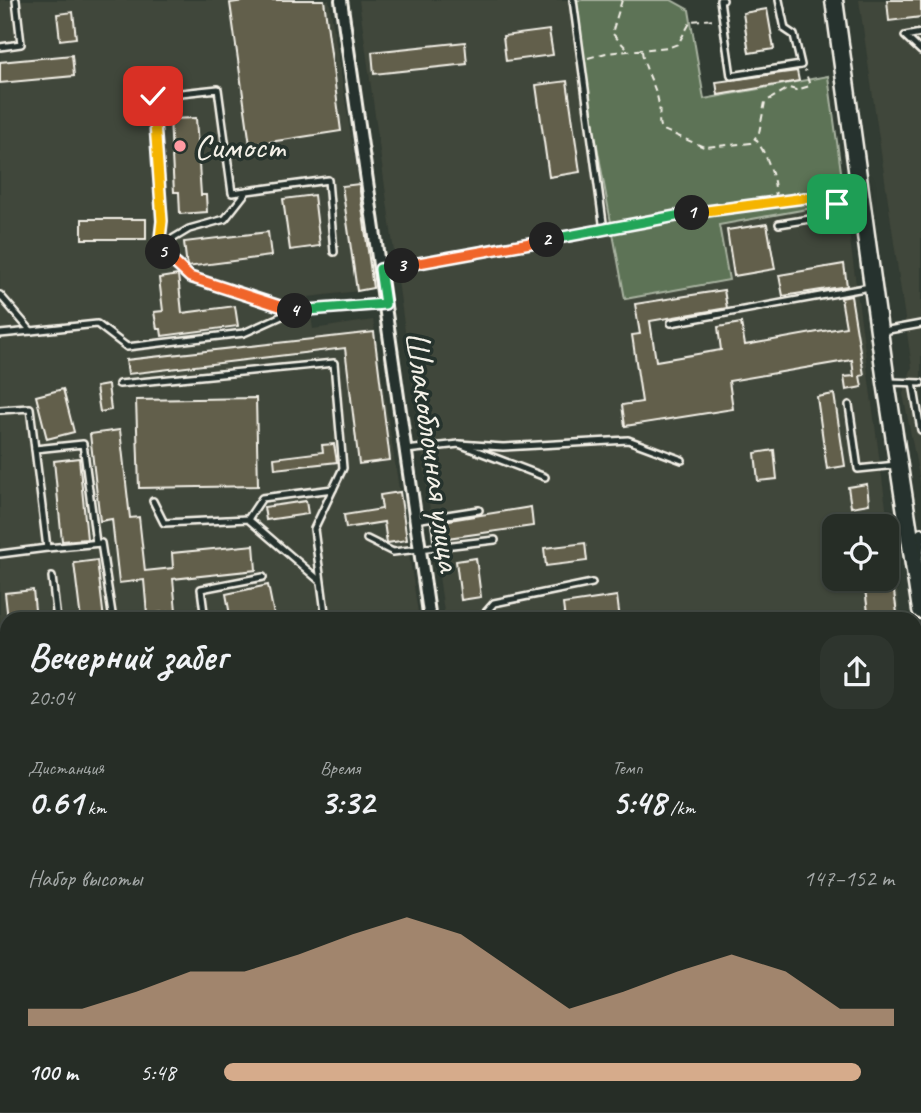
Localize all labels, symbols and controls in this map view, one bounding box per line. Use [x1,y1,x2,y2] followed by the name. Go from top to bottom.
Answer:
[123,66,183,126] pin
[134,77,172,115] icon: check
[194,124,287,169] place label: Симост
[172,138,188,154] marker: Симост
[807,174,867,234] pin
[818,185,856,223] icon: arrive
[674,196,710,230] pin: 1
[687,200,696,224] text: 1
[530,222,564,258] pin: 2
[542,227,551,251] text: 2
[146,234,180,270] pin: 5
[158,239,167,263] text: 5
[384,248,420,284] pin: 3
[397,253,406,277] text: 3
[278,294,312,328] pin: 4
[290,298,299,322] text: 4
[394,328,473,576] street label: Шлакоблочная улица
[822,514,899,591] map controls
[822,514,899,591] button: locate
[28,633,227,680] text: Вечерний забег
[820,635,894,709] button: share
[28,683,74,712] text: 20:04
[28,756,104,780] text: Дистанция
[320,756,360,780] text: Время
[612,756,643,780] text: Темп
[28,780,83,825] text: 0.61
[320,780,374,825] text: 3:32
[612,780,666,825] text: 5:48
[83,796,106,820] text: km
[666,796,695,820] text: /km
[28,864,142,893] text: Набор высоты
[803,864,894,893] text: 147–152 m
[28,1058,78,1087] text: 100 m
[140,1058,176,1087] text: 5:48

